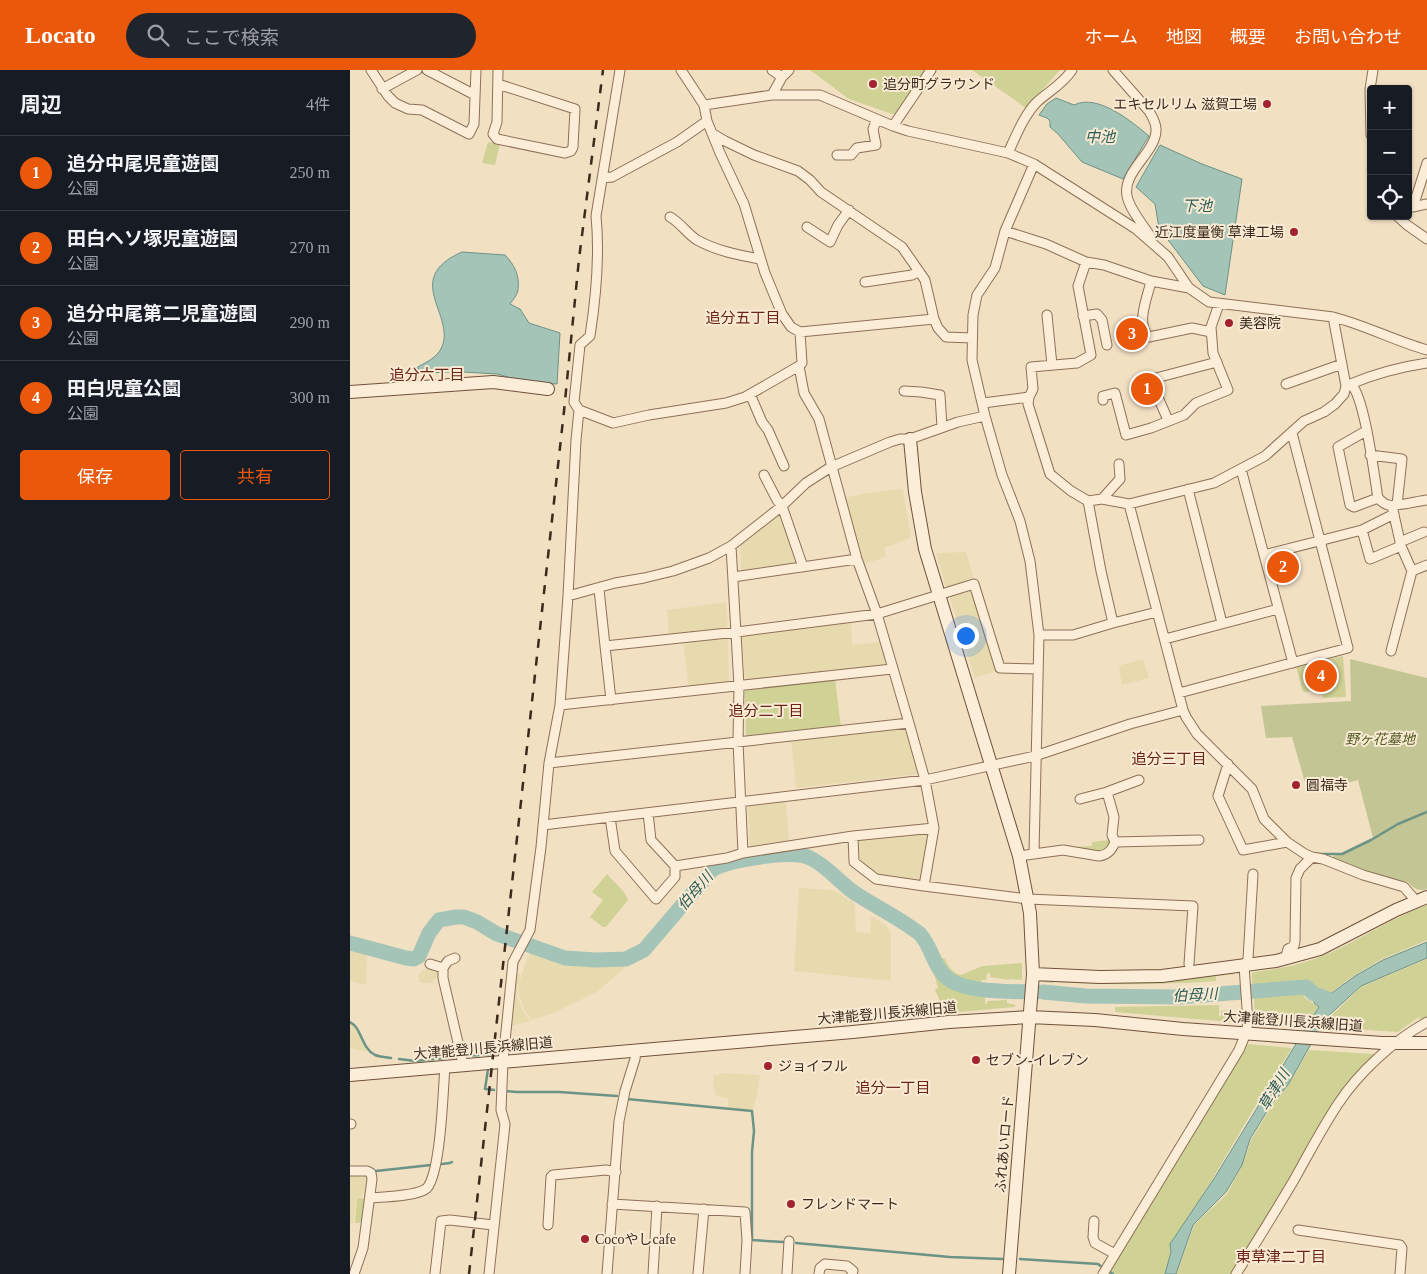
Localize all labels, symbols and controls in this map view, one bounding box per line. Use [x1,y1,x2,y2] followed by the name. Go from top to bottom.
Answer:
[126,13,476,58] search box
[144,21,172,49] icon: search
[25,22,96,48] text: Locato
[184,27,279,48] text: ここで検索
[1085,27,1138,47] text: ホーム
[1166,27,1202,47] text: 地図
[1230,27,1266,47] text: 概要
[1294,27,1402,47] text: お問い合わせ
[883,77,995,92] place label: 追分町グラウンド
[867,78,879,90] marker: 追分町グラウンド
[1367,85,1412,220] map controls
[1367,85,1412,130] button: +
[20,93,62,117] text: 周辺
[306,96,330,113] text: 4件
[1114,97,1257,112] place label: エキセルリム 滋賀工場
[1261,98,1273,110] marker: エキセルリム 滋賀工場
[1085,129,1117,145] water label: 中池
[1367,130,1412,175] button: −
[67,153,219,174] text: 追分中尾児童遊園
[32,164,40,181] text: 1
[290,164,330,181] text: 250 m
[1367,175,1412,220] button: locate
[67,180,99,197] text: 公園
[1182,198,1214,214] water label: 下池
[1155,225,1284,240] place label: 近江度量衡 草津工場
[1288,226,1300,238] marker: 近江度量衡 草津工場
[67,228,238,249] text: 田白ヘソ塚児童遊園
[32,239,40,256] text: 2
[290,239,330,256] text: 270 m
[67,255,99,272] text: 公園
[67,303,257,324] text: 追分中尾第二児童遊園
[705,310,781,326] district label: 追分五丁目
[32,314,40,331] text: 3
[290,314,330,331] text: 290 m
[1116,315,1148,353] pin: 3
[1239,316,1281,331] place label: 美容院
[1223,317,1235,329] marker: 美容院
[67,330,99,347] text: 公園
[389,367,465,383] district label: 追分六丁目
[1131,370,1163,408] pin: 1
[67,378,181,399] text: 田白児童公園
[32,389,40,406] text: 4
[290,389,330,406] text: 300 m
[67,405,99,422] text: 公園
[20,450,170,500] button: 保存
[180,450,330,500] button: 共有
[1267,548,1299,586] pin: 2
[953,623,979,649] your location
[1305,657,1337,695] pin: 4
[728,703,804,719] district label: 追分二丁目
[1345,732,1417,747] park label: 野ヶ花墓地
[1131,751,1207,767] district label: 追分三丁目
[1306,778,1348,793] place label: 圓福寺
[1290,779,1302,791] marker: 圓福寺
[674,867,717,913] water label: 伯母川
[1172,986,1220,1004] water label: 伯母川
[817,999,957,1027] street label: 大津能登川長浜線旧道
[1223,1008,1363,1034] street label: 大津能登川長浜線旧道
[413,1034,553,1062] street label: 大津能登川長浜線旧道
[986,1052,1089,1068] place label: セブン-イレブン
[970,1054,982,1066] marker: セブン-イレブン
[778,1059,848,1074] place label: ジョイフル
[762,1060,774,1072] marker: ジョイフル
[1256,1065,1293,1113] water label: 草津川
[855,1080,931,1096] district label: 追分一丁目
[993,1095,1016,1194] street label: ふれあいロード
[801,1197,899,1212] place label: フレンドマート
[785,1198,797,1210] marker: フレンドマート
[595,1232,676,1247] place label: Cocoやしcafe
[579,1233,591,1245] marker: Cocoやしcafe
[1236,1249,1326,1265] district label: 東草津二丁目

